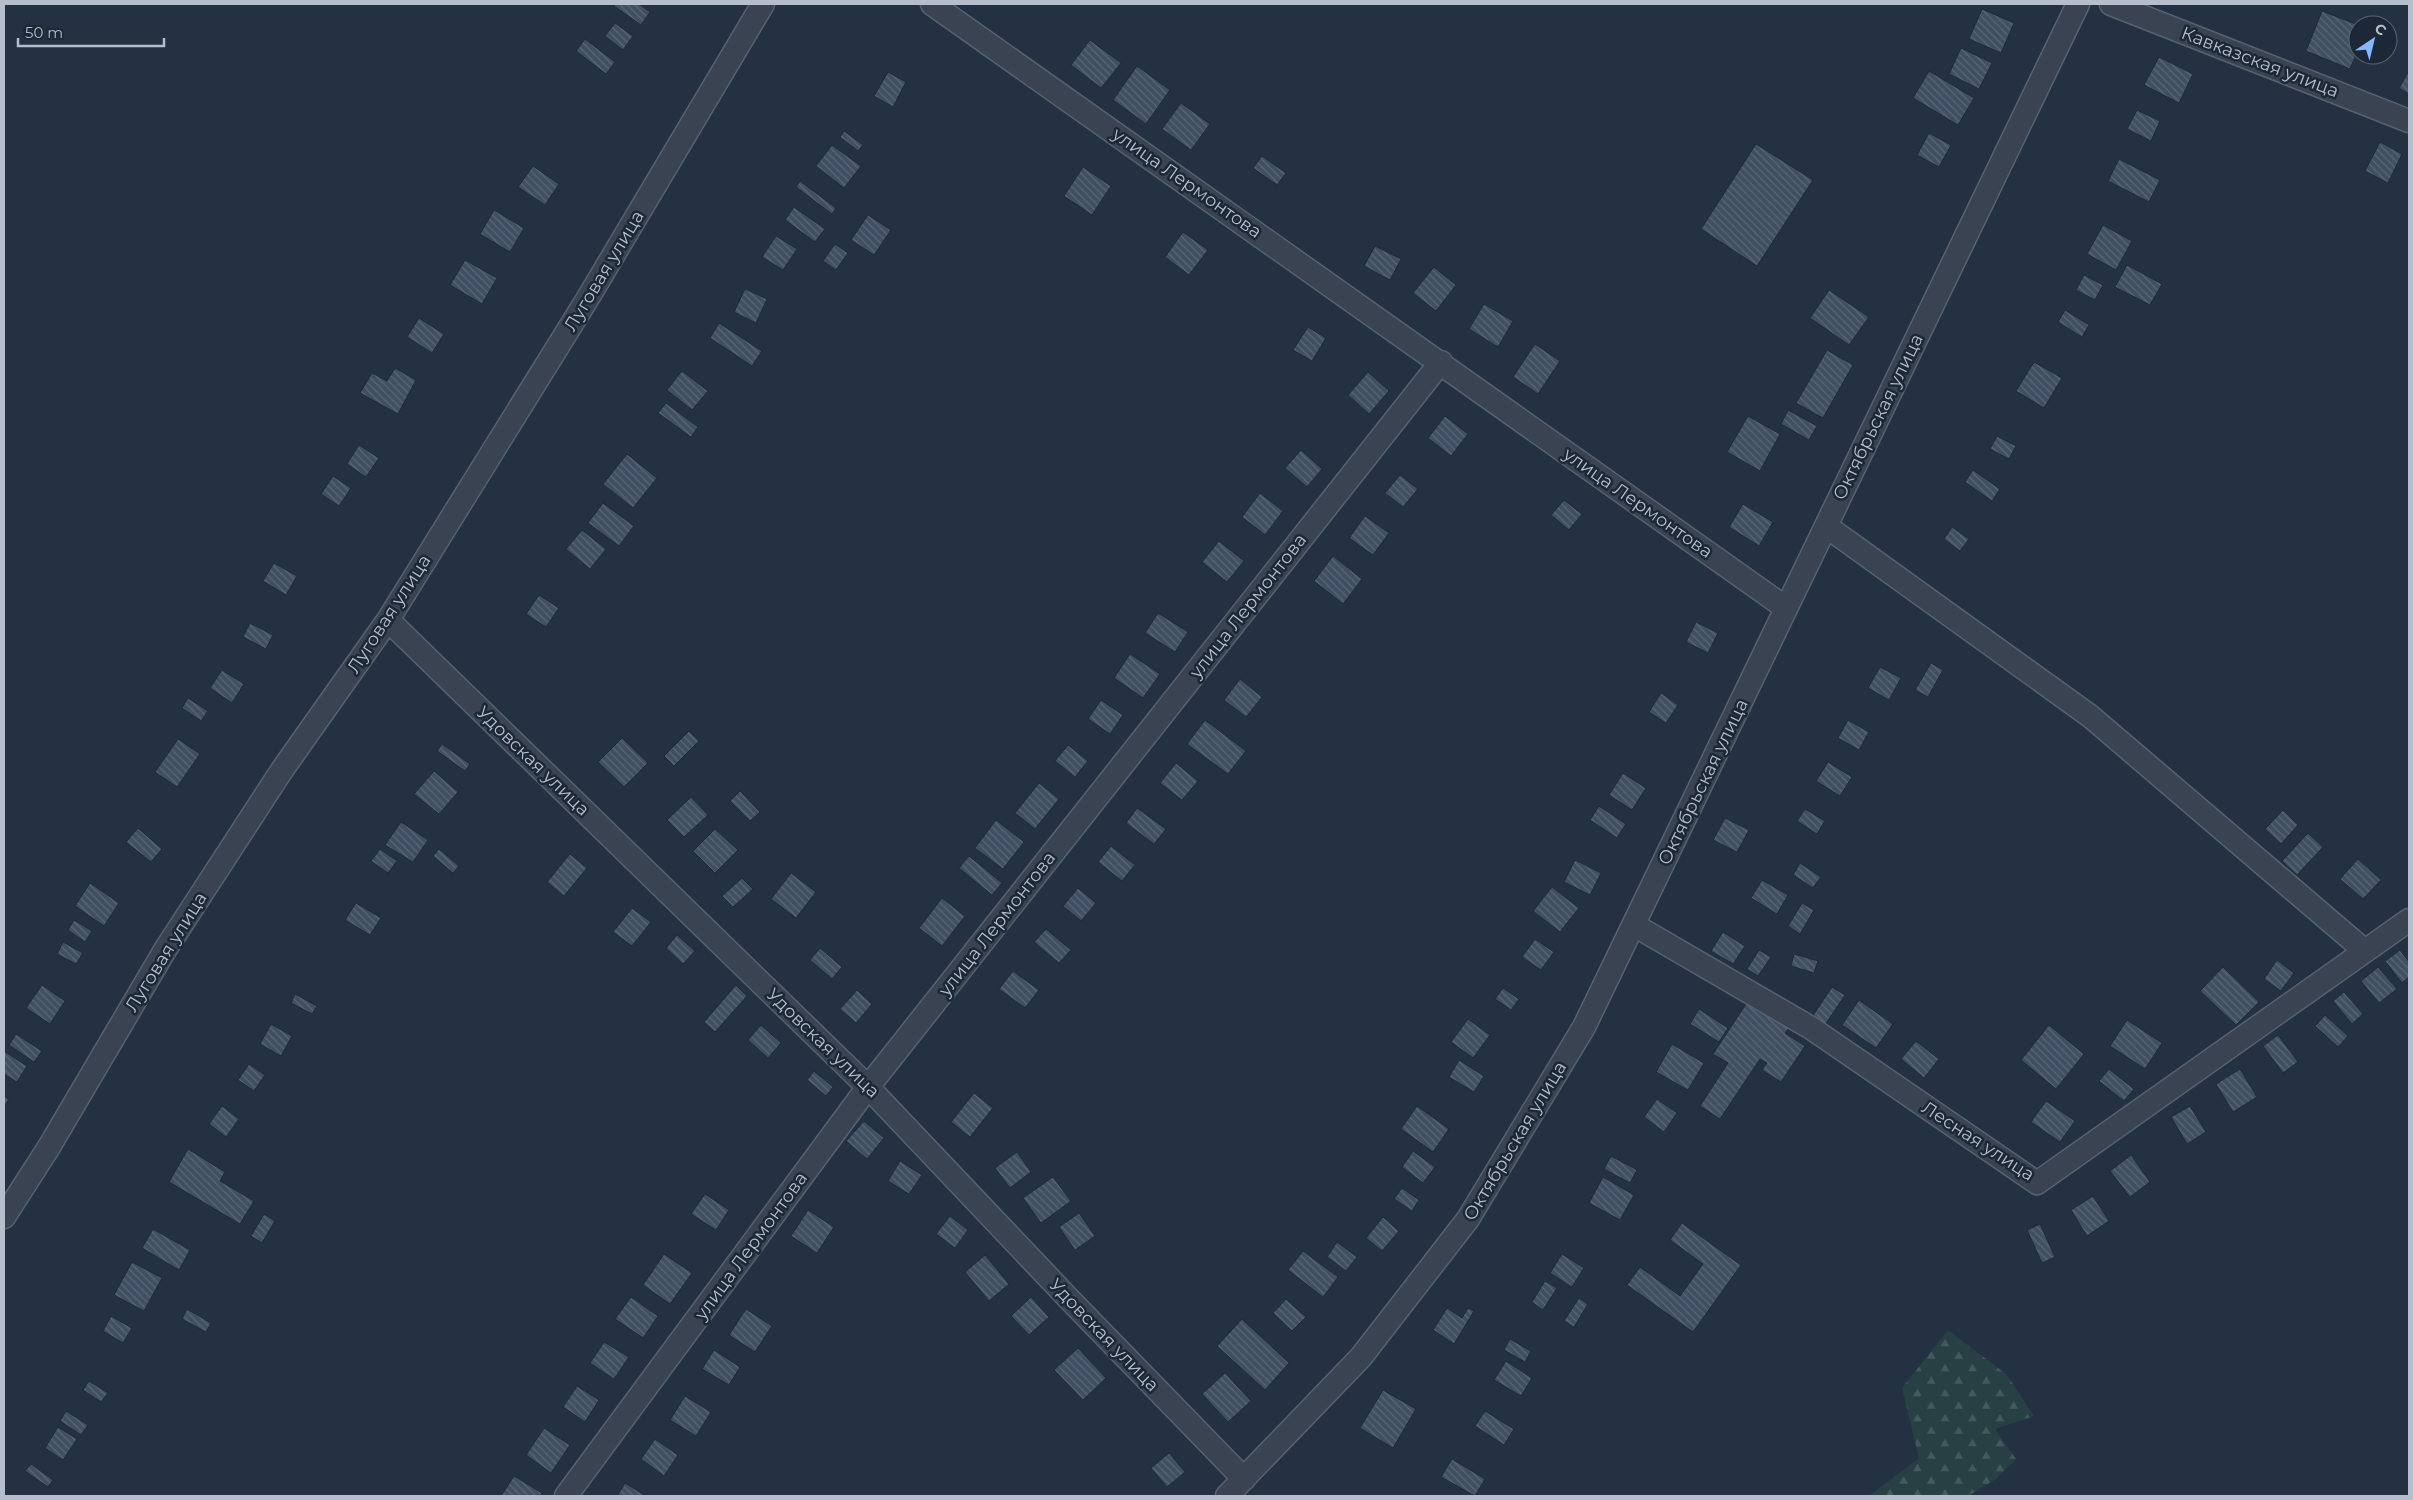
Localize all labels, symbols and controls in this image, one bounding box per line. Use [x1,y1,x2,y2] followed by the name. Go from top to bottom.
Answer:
[18,15,164,47] scale bar
[2348,15,2398,65] north arrow
[2371,19,2390,40] text: С
[2178,22,2342,102] street label: Кавказская улица
[25,23,63,42] text: 50 m
[1107,123,1266,243] street label: улица Лермонтова
[559,207,649,335] street label: Луговая улица
[1828,330,1928,504] street label: Октябрьская улица
[1558,443,1717,563] street label: улица Лермонтова
[1184,529,1311,683] street label: улица Лермонтова
[342,551,436,677] street label: Луговая улица
[1653,695,1753,869] street label: Октябрьская улица
[472,702,594,820] street label: Удовская улица
[933,847,1060,1001] street label: улица Лермонтова
[120,888,212,1016] street label: Луговая улица
[762,984,884,1102] street label: Удовская улица
[1459,1057,1571,1225] street label: Октябрьская улица
[1918,1096,2038,1186] street label: Лесная улица
[689,1168,812,1325] street label: улица Лермонтова
[1045,1274,1163,1396] street label: Удовская улица

